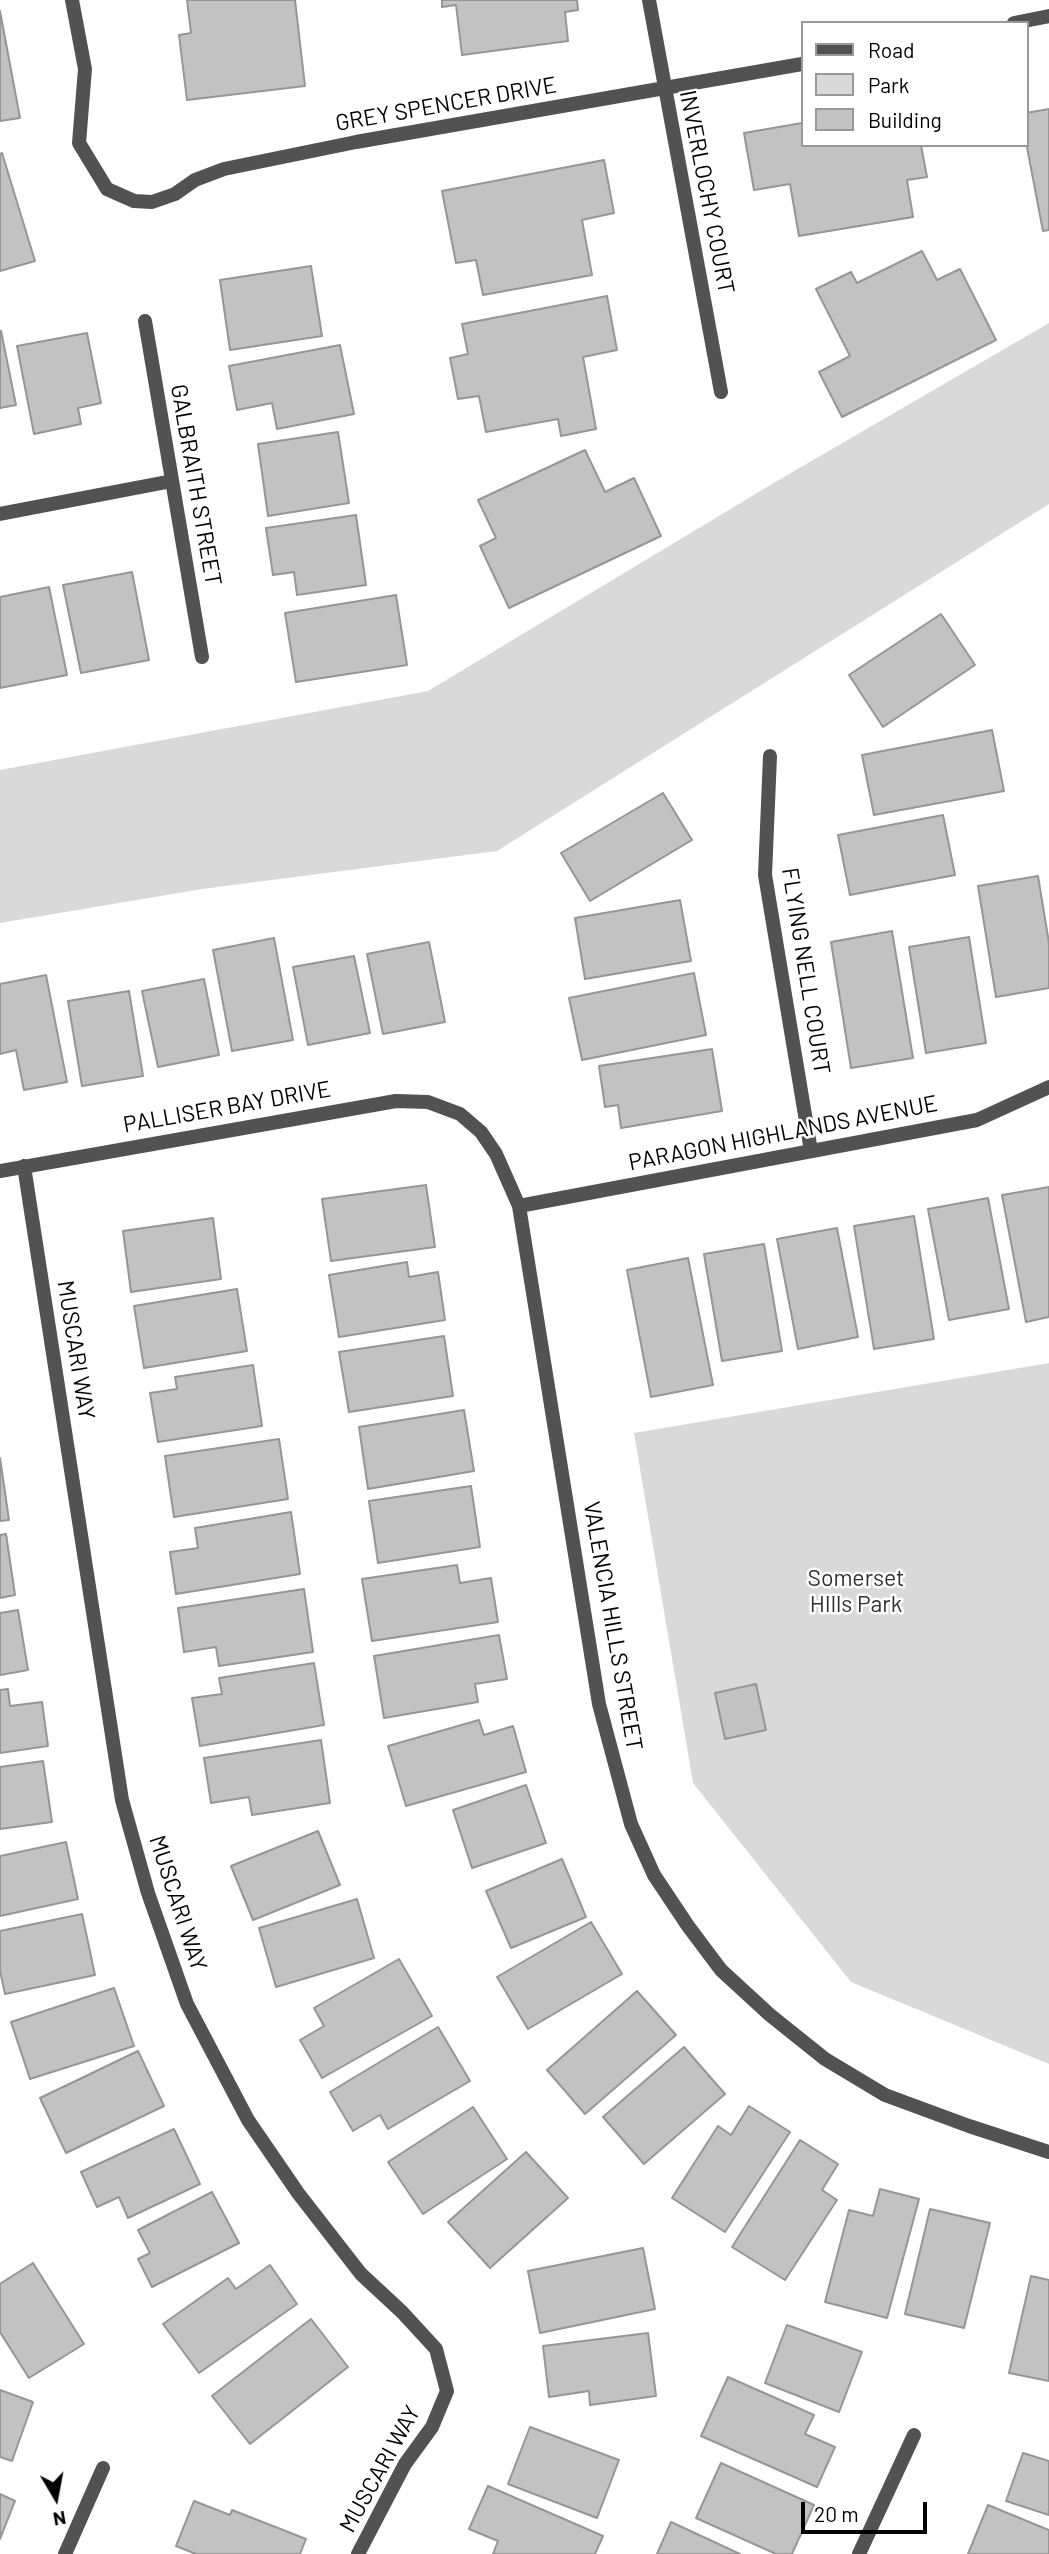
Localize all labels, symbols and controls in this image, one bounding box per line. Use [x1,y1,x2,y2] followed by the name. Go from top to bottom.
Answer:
[800,21,1028,147] legend
[868,37,914,62] text: Road
[333,71,559,137] street label: GREY SPENCER DRIVE
[868,72,909,97] text: Park
[674,88,740,296] street label: INVERLOCHY COURT
[868,107,942,132] text: Building
[165,382,227,588] street label: GALBRAITH STREET
[776,866,836,1076] street label: FLYING NELL COURT
[121,1075,333,1139] street label: PALLISER BAY DRIVE
[626,1089,940,1177] street label: PARAGON HIGHLANDS AVENUE
[51,1278,101,1422] street label: MUSCARI WAY
[577,1499,649,1753] street label: VALENCIA HILLS STREET
[808,1564,904,1618] park label: Somerset HIlls Park
[143,1832,213,1974] street label: MUSCARI WAY
[334,2401,426,2537] street label: MUSCARI WAY
[21,2463,91,2533] north arrow
[804,2488,930,2532] scale bar
[814,2501,859,2526] text: 20 m
[52,2507,68,2532] text: N

